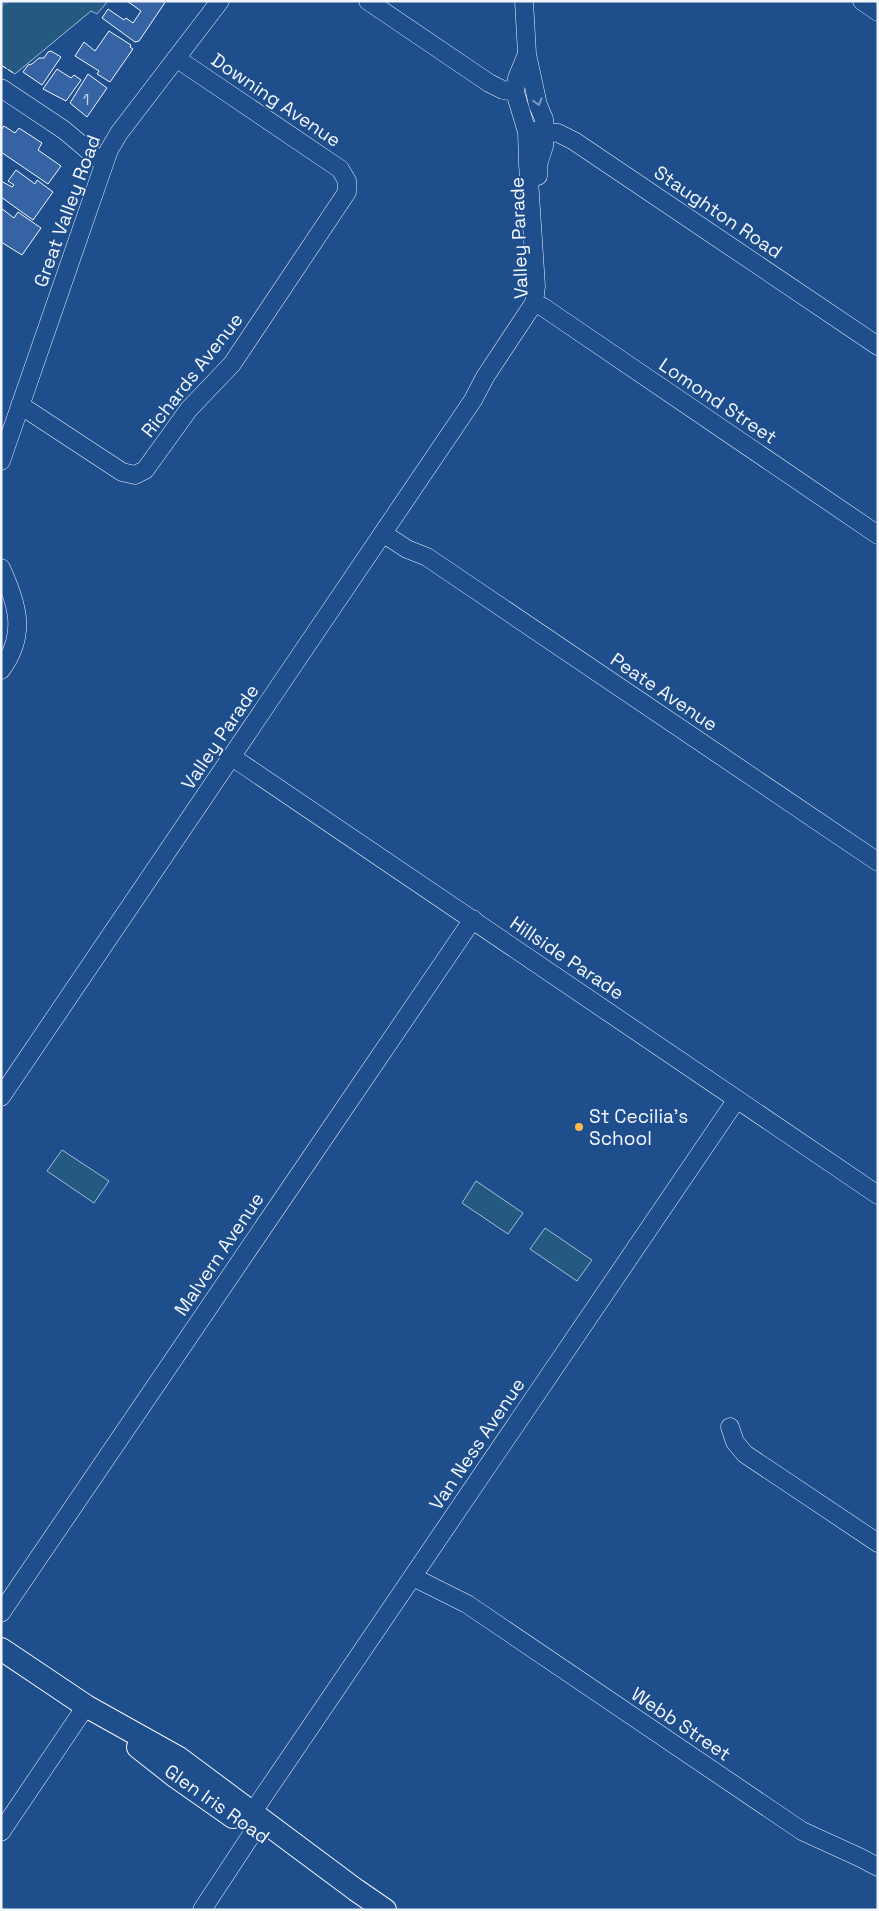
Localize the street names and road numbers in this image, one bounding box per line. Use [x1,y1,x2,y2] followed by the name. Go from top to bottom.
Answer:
[206,47,346,153] street label: Downing Avenue
[28,132,106,290] street label: Great Valley Road
[649,160,787,264] street label: Staughton Road
[504,176,534,300] street label: Valley Parade
[136,308,248,442] street label: Richards Avenue
[654,352,782,450] street label: Lomond Street
[606,647,722,737] street label: Peate Avenue
[175,679,265,795] street label: Valley Parade
[505,911,629,1005] street label: Hillside Parade
[168,1187,270,1321] street label: Malvern Avenue
[424,1373,530,1515] street label: Van Ness Avenue
[626,1681,736,1767] street label: Webb Street
[159,1758,275,1850] street label: Glen Iris Road

